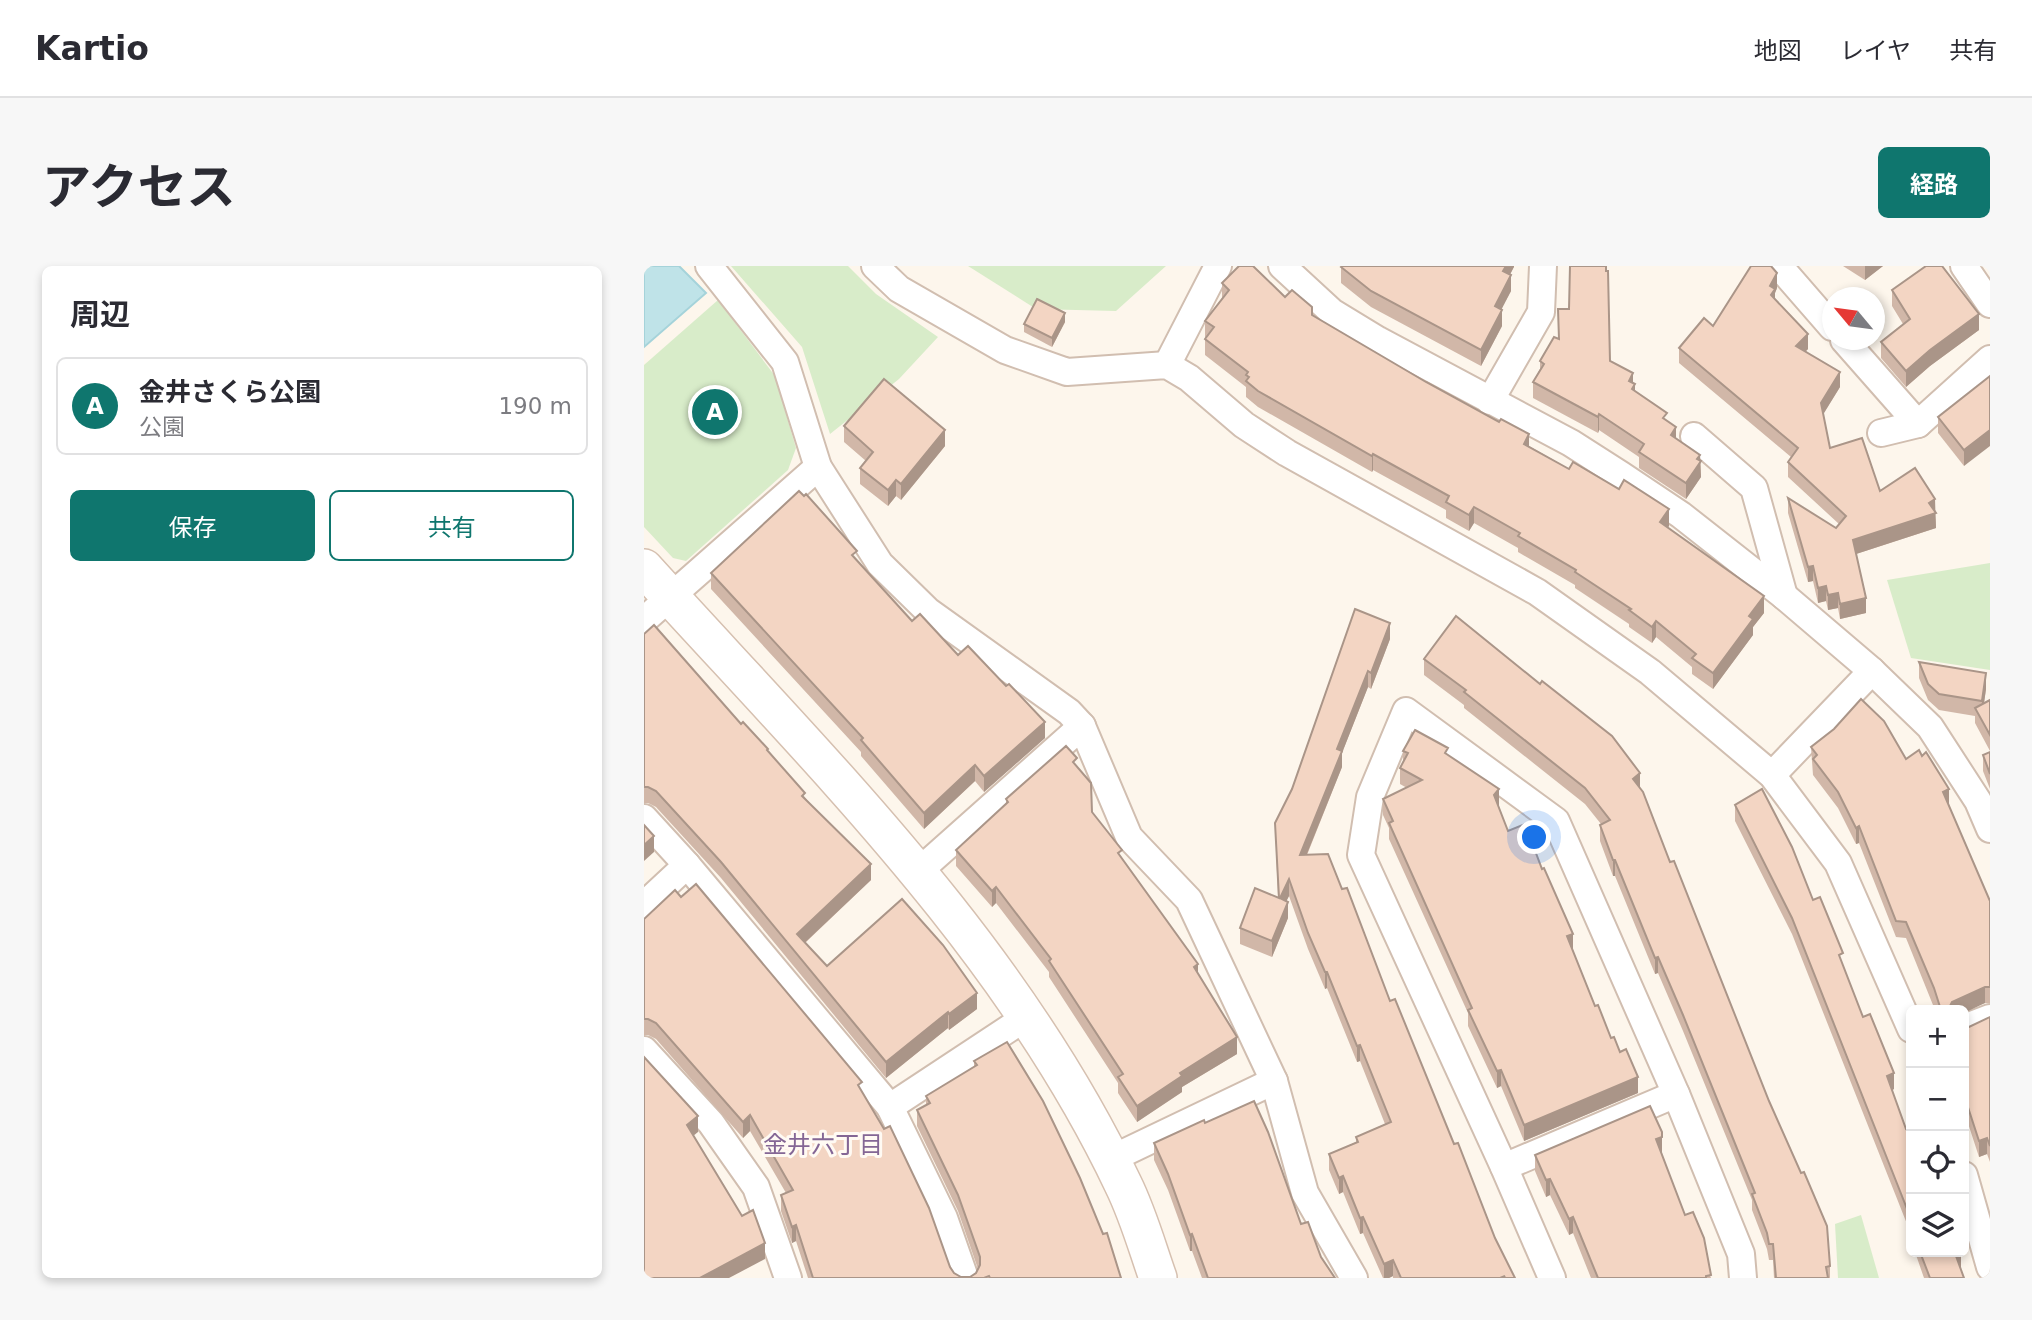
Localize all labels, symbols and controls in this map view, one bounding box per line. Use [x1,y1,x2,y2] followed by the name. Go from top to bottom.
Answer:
[35,29,149,68] text: Kartio
[1754,37,1802,65] text: 地図
[1840,37,1911,65] text: レイヤ
[1949,37,1997,65] text: 共有
[1878,147,1990,218] button: 経路
[42,159,236,216] text: アクセス
[1822,287,1885,350] north arrow
[70,297,130,332] text: 周辺
[139,377,321,407] text: 金井さくら公園
[692,386,738,438] pin: A
[86,393,104,419] text: A
[498,393,572,419] text: 190 m
[139,414,185,440] text: 公園
[70,490,315,561] button: 保存
[329,490,574,561] button: 共有
[1517,820,1551,854] your location
[1906,1005,1969,1257] map controls
[1906,1005,1969,1068] button: +
[1906,1068,1969,1131] button: −
[763,1131,883,1159] district label: 金井六丁目
[1906,1131,1969,1194] button: locate
[1906,1194,1969,1257] button: layers

